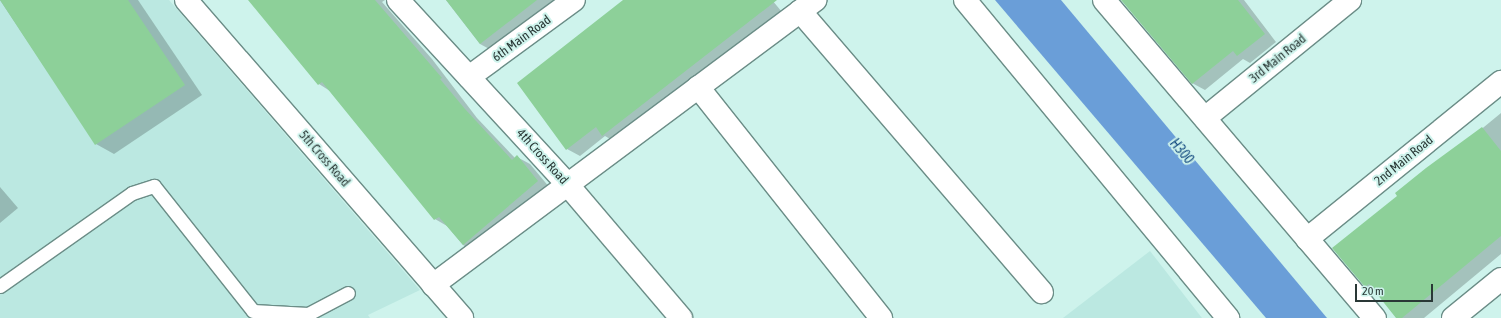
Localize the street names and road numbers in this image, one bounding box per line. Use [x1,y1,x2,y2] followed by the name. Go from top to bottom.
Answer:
[490,13,554,65] street label: 6th Main Road
[1246,31,1310,87] street label: 3rd Main Road
[513,126,571,188] street label: 4th Cross Road
[295,128,353,190] street label: 5th Cross Road
[1372,133,1436,189] street label: 2nd Main Road

